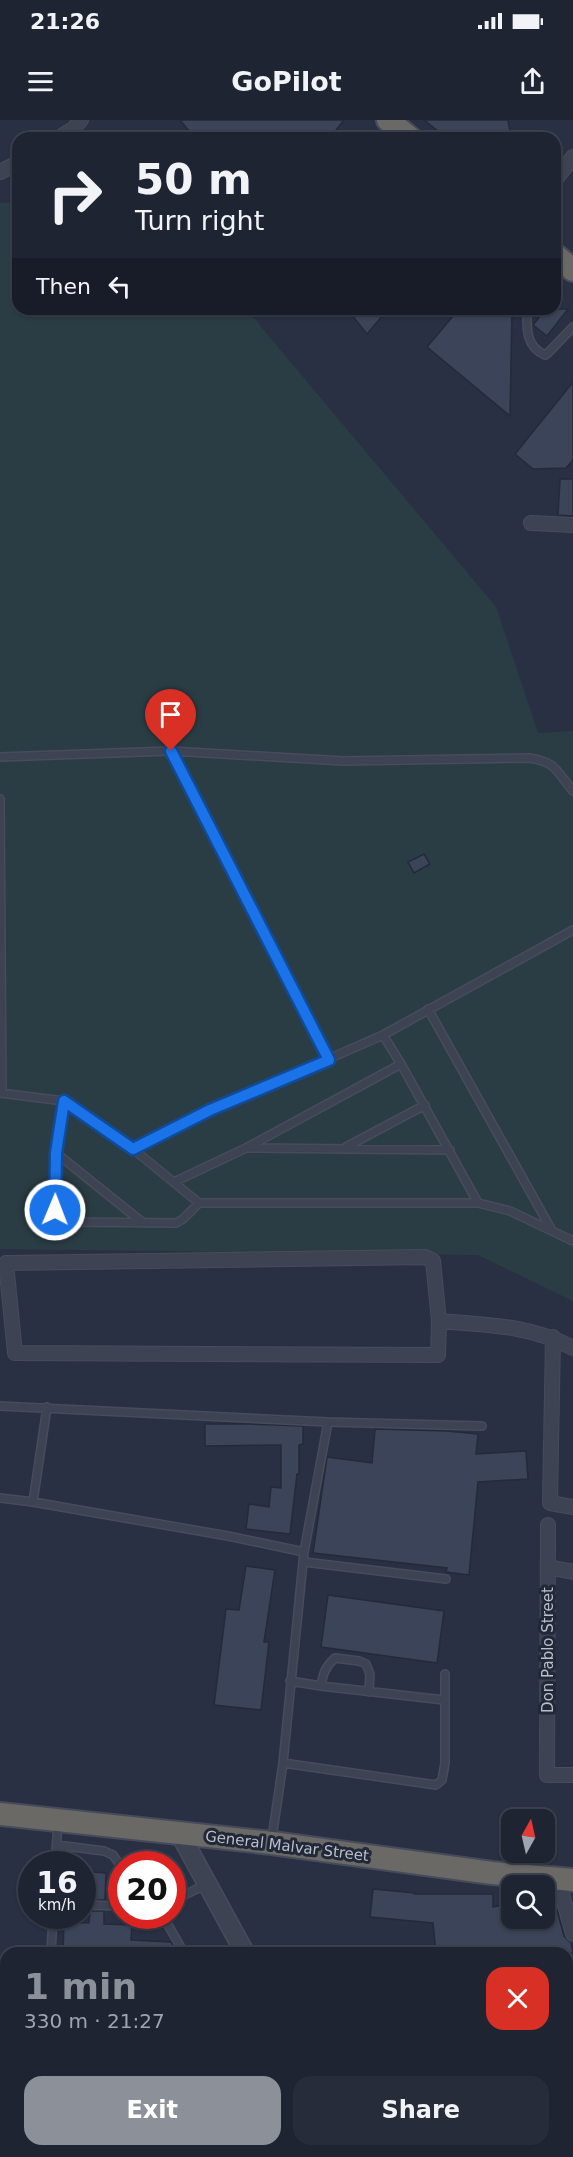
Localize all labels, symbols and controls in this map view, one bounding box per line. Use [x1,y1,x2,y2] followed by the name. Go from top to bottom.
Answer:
[30,9,100,34] text: 21:26
[24,65,57,98] icon: menu
[516,65,549,98] icon: share
[231,66,342,97] text: GoPilot
[135,155,252,204] text: 50 m
[36,156,114,234] icon: right
[135,205,264,236] text: Turn right
[103,270,136,303] icon: left
[36,274,91,299] text: Then
[145,689,196,751] pin
[154,698,187,731] icon: arrive
[23,1178,87,1242] position arrow
[539,1587,557,1713] street label: Don Pablo Street
[501,1809,555,1863] north arrow
[501,1809,555,1929] map controls
[204,1827,370,1865] street label: General Malvar Street
[108,1851,186,1929] speed limit sign: 20
[36,1865,78,1900] text: 16
[501,1875,555,1929] button: search
[38,1896,76,1914] text: km/h
[24,1966,137,2007] text: 1 min
[486,1967,549,2030] button: close
[24,2009,165,2033] text: 330 m · 21:27
[24,2076,281,2145] button: Exit
[293,2076,549,2145] button: Share

